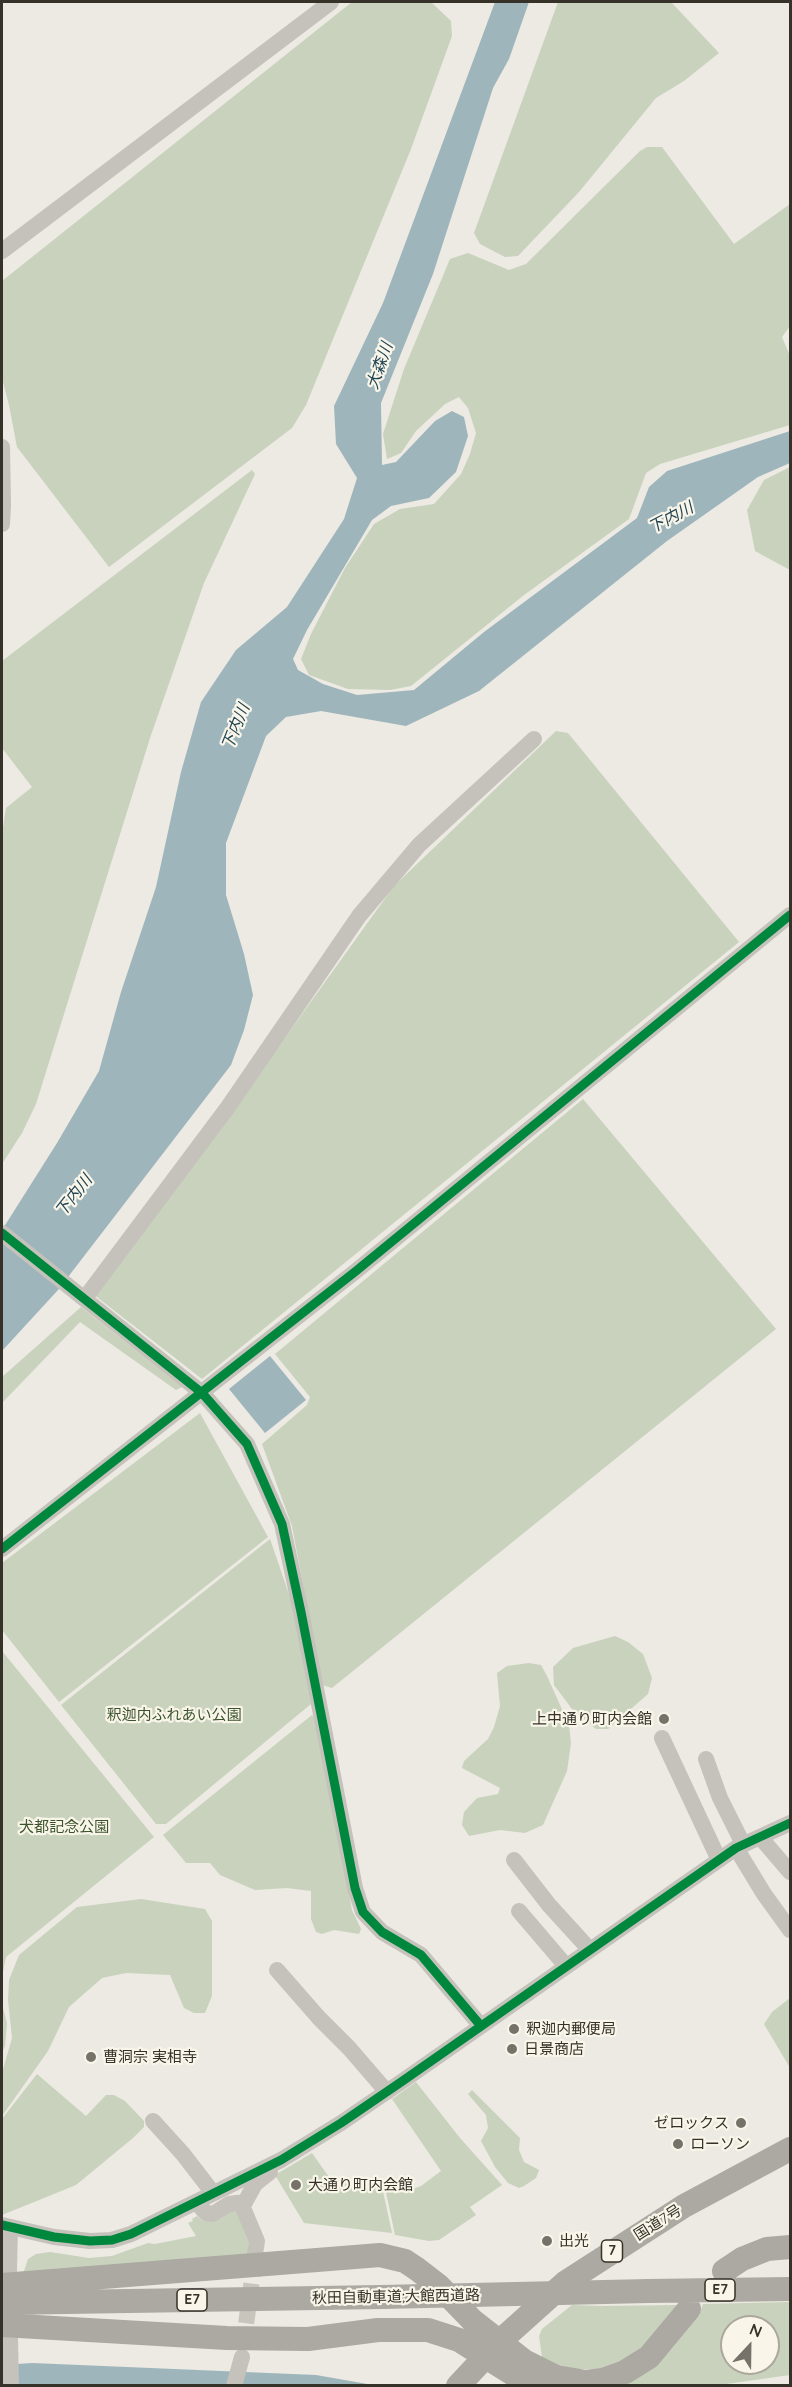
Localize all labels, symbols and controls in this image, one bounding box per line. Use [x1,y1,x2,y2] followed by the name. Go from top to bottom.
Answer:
[363,340,397,392] water label: 大森川
[645,498,697,538] water label: 下内川
[218,701,254,753] water label: 下内川
[52,1171,96,1221] water label: 下内川
[107,1706,241,1724] park label: 釈迦内ふれあい公園
[532,1710,652,1728] place label: 上中通り町内会館
[657,1712,671,1726] marker: 上中通り町内会館
[19,1818,109,1836] park label: 犬都記念公園
[526,2020,616,2038] place label: 釈迦内郵便局
[507,2022,521,2036] marker: 釈迦内郵便局
[524,2040,584,2058] place label: 日景商店
[505,2042,519,2056] marker: 日景商店
[103,2048,197,2066] place label: 曹洞宗 実相寺
[84,2050,98,2064] marker: 曹洞宗 実相寺
[654,2114,729,2132] place label: ゼロックス
[734,2116,748,2130] marker: ゼロックス
[690,2135,750,2153] place label: ローソン
[671,2137,685,2151] marker: ローソン
[308,2176,413,2194] place label: 大通り町内会館
[289,2178,303,2192] marker: 大通り町内会館
[631,2201,685,2245] street label: 国道7号
[559,2232,589,2250] place label: 出光
[540,2234,554,2248] marker: 出光
[602,2240,622,2262] road number: 7
[705,2279,735,2301] road number: E7
[312,2287,480,2307] street label: 秋田自動車道;大館西道路
[177,2289,207,2311] road number: E7
[720,2315,780,2375] north arrow
[747,2319,765,2342] text: N

